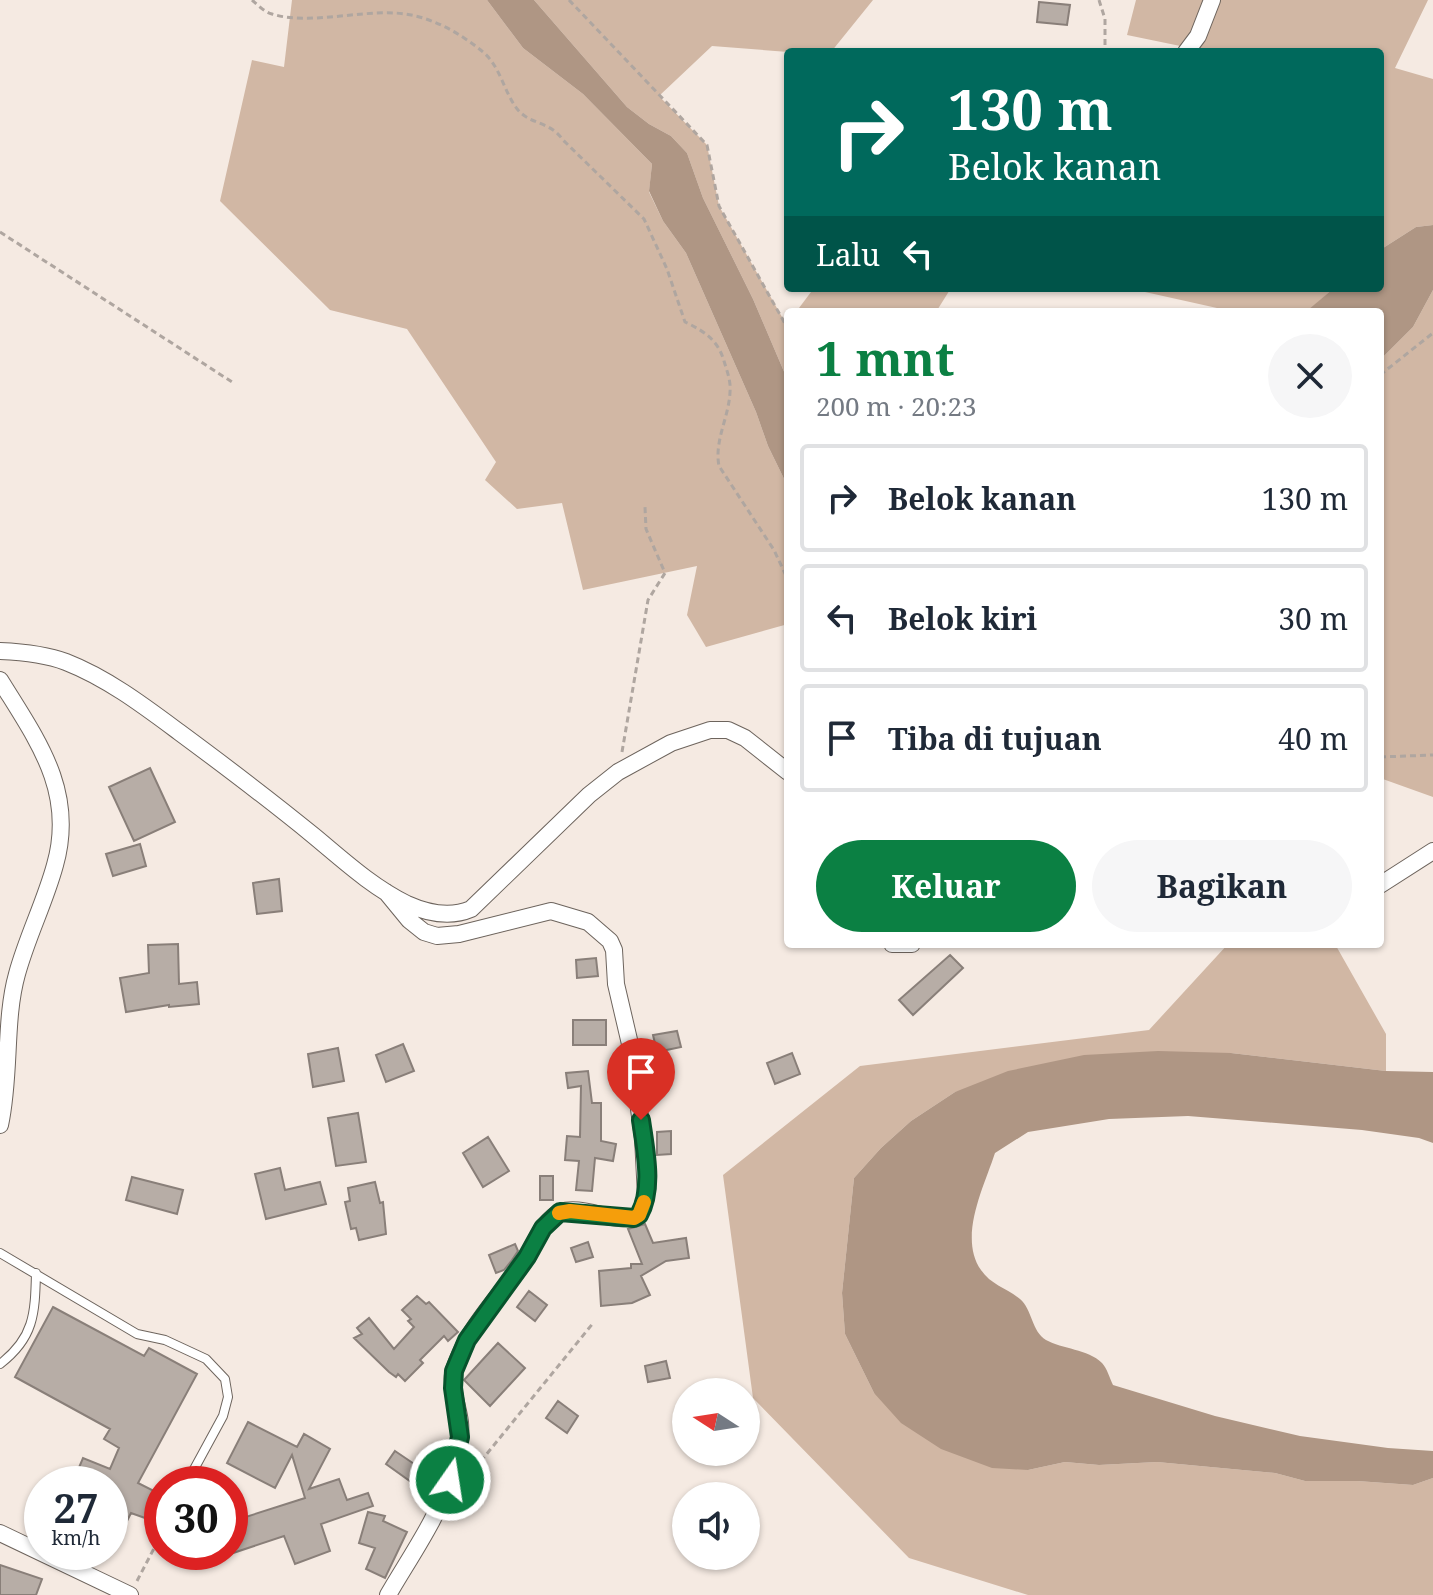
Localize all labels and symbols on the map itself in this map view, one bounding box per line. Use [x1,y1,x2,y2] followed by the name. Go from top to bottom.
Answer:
[607,1038,675,1120] pin
[672,1378,760,1466] north arrow
[408,1438,492,1522] position arrow
[144,1466,248,1570] speed limit sign: 30

